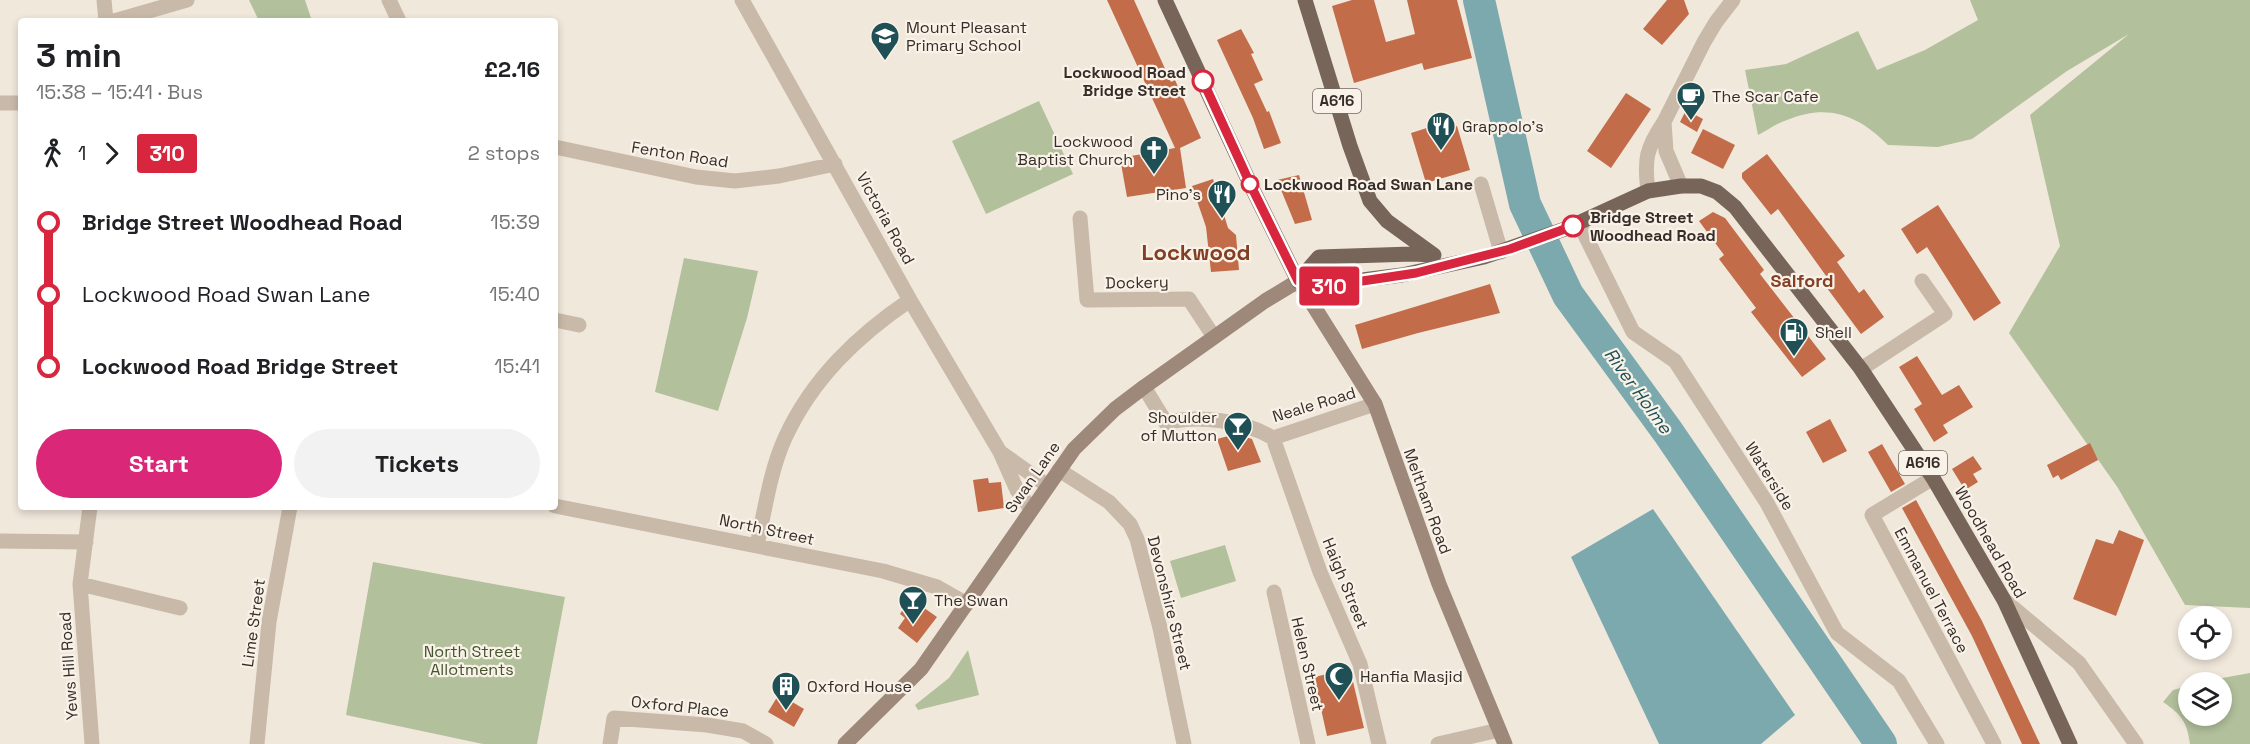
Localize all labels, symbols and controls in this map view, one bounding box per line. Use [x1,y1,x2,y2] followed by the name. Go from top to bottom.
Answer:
[906,17,1027,56] place label: Mount Pleasant Primary School
[869,20,901,62] school or university icon: Mount Pleasant Primary School
[36,35,122,77] text: 3 min
[484,55,540,83] text: £2.16
[1064,62,1186,101] place label: Lockwood Road Bridge Street
[1192,70,1214,92] marker: Lockwood Road Bridge Street
[36,79,203,105] text: 15:38 – 15:41 · Bus
[1675,80,1707,122] cafe icon: The Scar Cafe
[1712,86,1819,107] place label: The Scar Cafe
[1313,89,1361,113] road number: A616
[1425,110,1457,152] restaurant icon: Grappolo's
[1462,116,1544,137] place label: Grappolo's
[1017,131,1133,170] place label: Lockwood Baptist Church
[1138,134,1170,176] church icon: Lockwood Baptist Church
[630,136,730,173] street label: Fenton Road
[36,137,69,170] icon: walk
[95,137,128,170] icon: forward
[78,140,86,166] text: 1
[149,140,185,167] text: 310
[468,140,540,166] text: 2 stops
[852,168,920,268] street label: Victoria Road
[1264,174,1473,195] place label: Lockwood Road Swan Lane
[1241,175,1259,193] marker: Lockwood Road Swan Lane
[1206,178,1238,220] restaurant icon: Pino's
[1156,184,1201,205] place label: Pino's
[1590,207,1716,246] place label: Bridge Street Woodhead Road
[82,208,403,236] text: Bridge Street Woodhead Road
[490,209,540,235] text: 15:39
[1562,215,1584,237] marker: Bridge Street Woodhead Road
[1142,238,1250,266] district label: Lockwood
[1294,266,1364,306] line badge: 310
[1771,269,1833,292] district label: Salford
[1105,271,1169,294] street label: Dockery
[1311,273,1347,300] text: 310
[82,280,370,308] text: Lockwood Road Swan Lane
[489,281,540,307] text: 15:40
[1778,316,1810,358] fuel station icon: Shell
[1815,322,1852,343] place label: Shell
[1600,343,1678,439] water label: River Holme
[82,352,398,380] text: Lockwood Road Bridge Street
[494,353,540,379] text: 15:41
[1270,382,1358,427] street label: Neale Road
[1140,407,1217,446] place label: Shoulder of Mutton
[1222,410,1254,452] bar icon: Shoulder of Mutton
[36,429,282,498] button: Start
[294,429,540,498] button: Tickets
[1000,437,1065,517] street label: Swan Lane
[1740,438,1799,515] street label: Waterside
[1399,446,1456,557] street label: Meltham Road
[1899,451,1947,475] road number: A616
[1950,483,2031,602] street label: Woodhead Road
[717,509,816,550] street label: North Street
[1890,524,1974,657] street label: Emmanuel Terrace
[1143,534,1196,673] street label: Devonshire Street
[1318,534,1373,632] street label: Haigh Street
[237,578,270,669] street label: Lime Street
[897,584,929,626] bar icon: The Swan
[934,590,1008,611] place label: The Swan
[2178,606,2232,726] map controls
[2178,606,2232,660] button: locate
[54,611,83,721] street label: Yews Hill Road
[1286,615,1329,713] street label: Helen Street
[424,641,520,680] park label: North Street Allotments
[1323,660,1355,702] mosque icon: Hanfia Masjid
[1360,666,1463,687] place label: Hanfia Masjid
[770,670,802,712] building icon: Oxford House
[2178,672,2232,726] button: layers
[807,676,912,697] place label: Oxford House
[630,691,730,722] street label: Oxford Place

